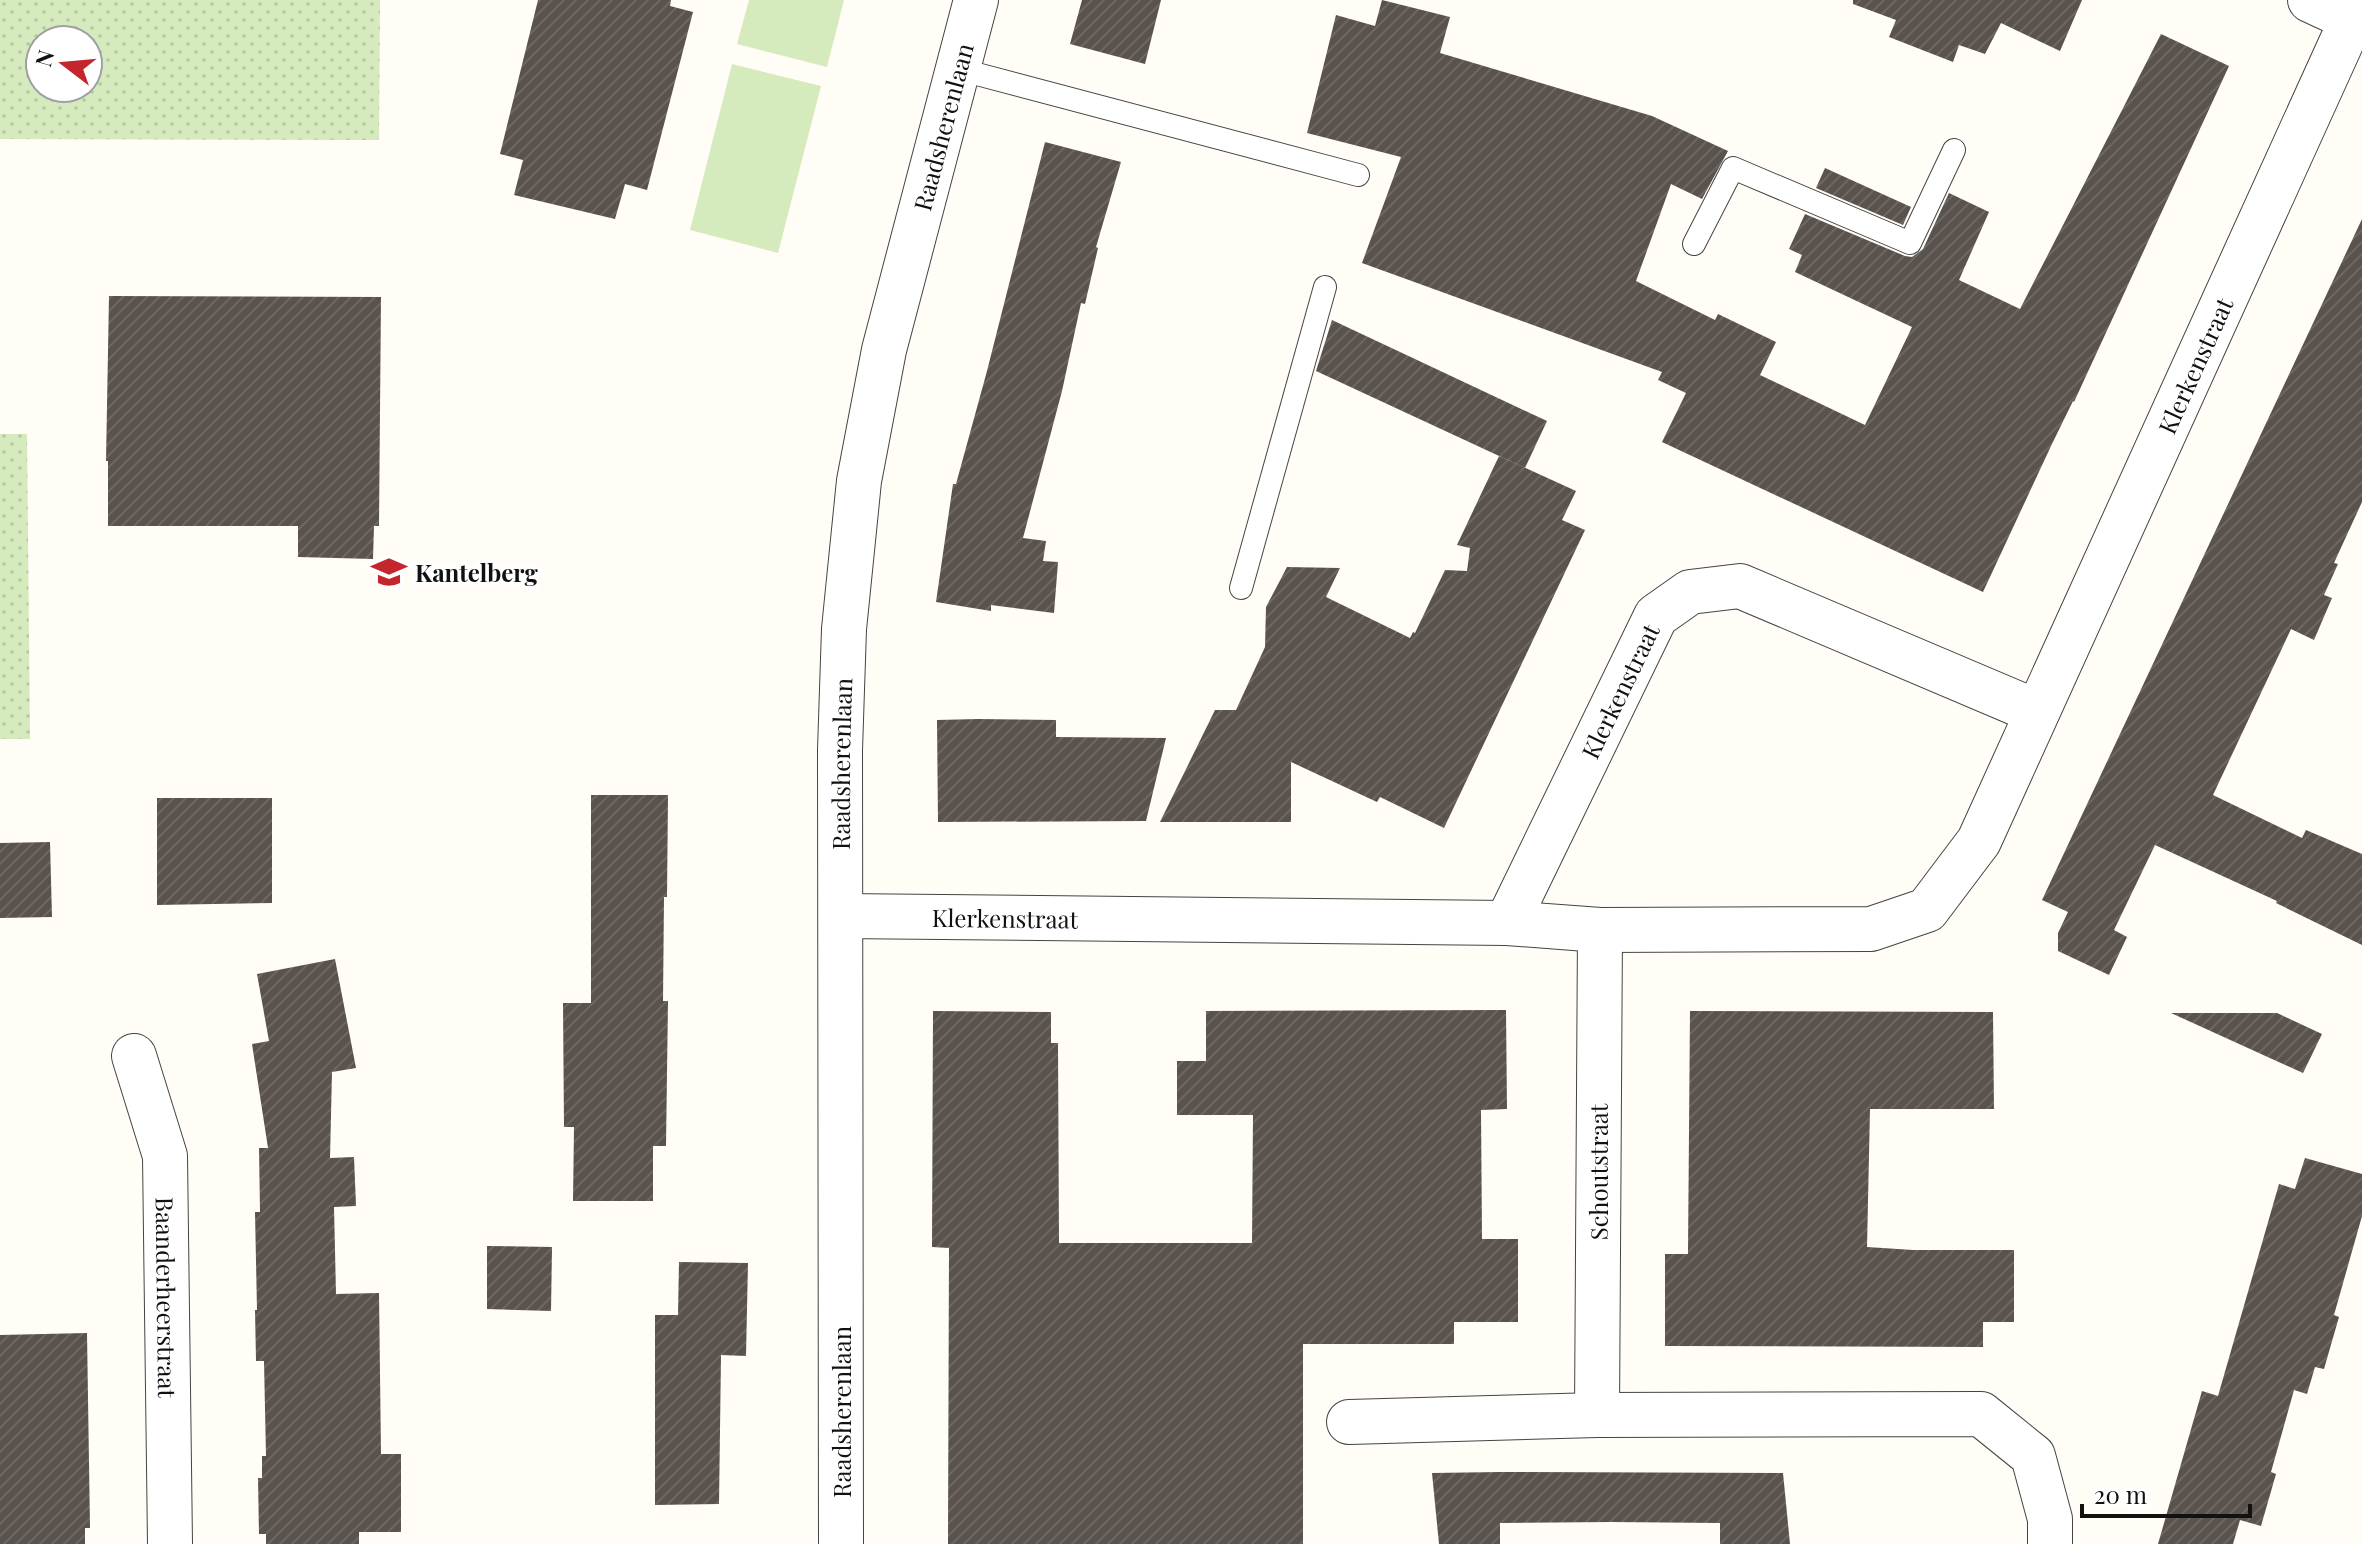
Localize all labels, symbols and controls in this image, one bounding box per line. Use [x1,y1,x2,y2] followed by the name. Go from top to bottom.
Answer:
[24,24,104,104] north arrow
[905,39,980,214] street label: Raadsherenlaan
[27,46,60,70] text: N
[2150,292,2240,439] street label: Klerkenstraat
[370,553,408,591] school or university icon: Kantelberg
[415,556,538,588] place label: Kantelberg
[1573,618,1666,764] street label: Klerkenstraat
[824,677,858,850] street label: Raadsherenlaan
[932,901,1079,934] street label: Klerkenstraat
[1582,1103,1614,1240] street label: Schoutstraat
[150,1197,184,1398] street label: Baanderheerstraat
[825,1326,857,1498] street label: Raadsherenlaan
[2082,1468,2250,1518] scale bar
[2094,1478,2147,1510] text: 20 m

